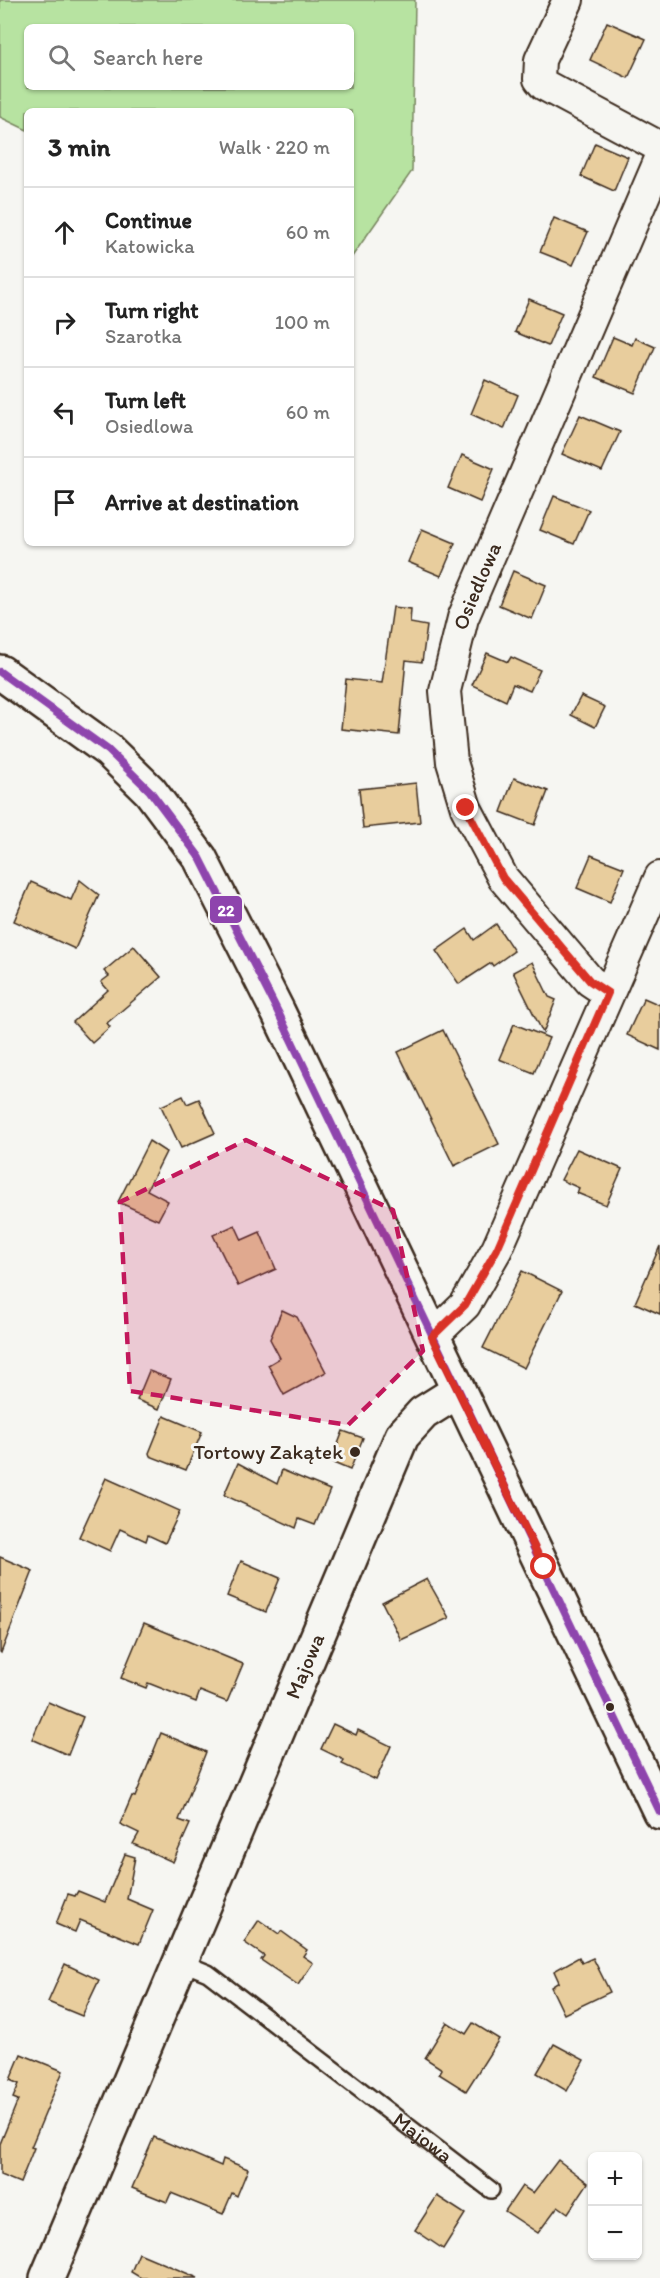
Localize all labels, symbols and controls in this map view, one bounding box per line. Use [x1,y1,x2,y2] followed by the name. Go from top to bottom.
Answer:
[24,24,354,90] search box
[45,41,78,74] icon: search
[93,44,203,71] text: Search here
[48,131,110,163] text: 3 min
[219,135,330,159] text: Walk · 220 m
[105,207,192,234] text: Continue
[48,216,81,249] icon: ahead
[286,220,330,244] text: 60 m
[105,234,195,258] text: Katowicka
[105,297,199,324] text: Turn right
[48,306,81,339] icon: right
[275,310,330,334] text: 100 m
[105,324,182,348] text: Szarotka
[105,387,186,414] text: Turn left
[48,396,81,429] icon: left
[286,400,330,424] text: 60 m
[105,414,193,438] text: Osiedlowa
[48,486,81,519] icon: arrive
[105,489,299,516] text: Arrive at destination
[448,538,506,632] street label: Osiedlowa
[452,794,478,820] route end
[209,895,243,924] line badge: 22
[218,901,235,920] text: 22
[194,1439,343,1464] place label: Tortowy Zakątek
[348,1445,362,1459] marker: Tortowy Zakątek
[530,1553,556,1579] route start
[280,1629,329,1702] street label: Majowa
[604,1701,616,1713] unlabelled marker
[388,2107,458,2168] street label: Majowa
[588,2152,642,2260] map controls
[588,2152,642,2206] button: +
[588,2206,642,2260] button: −

